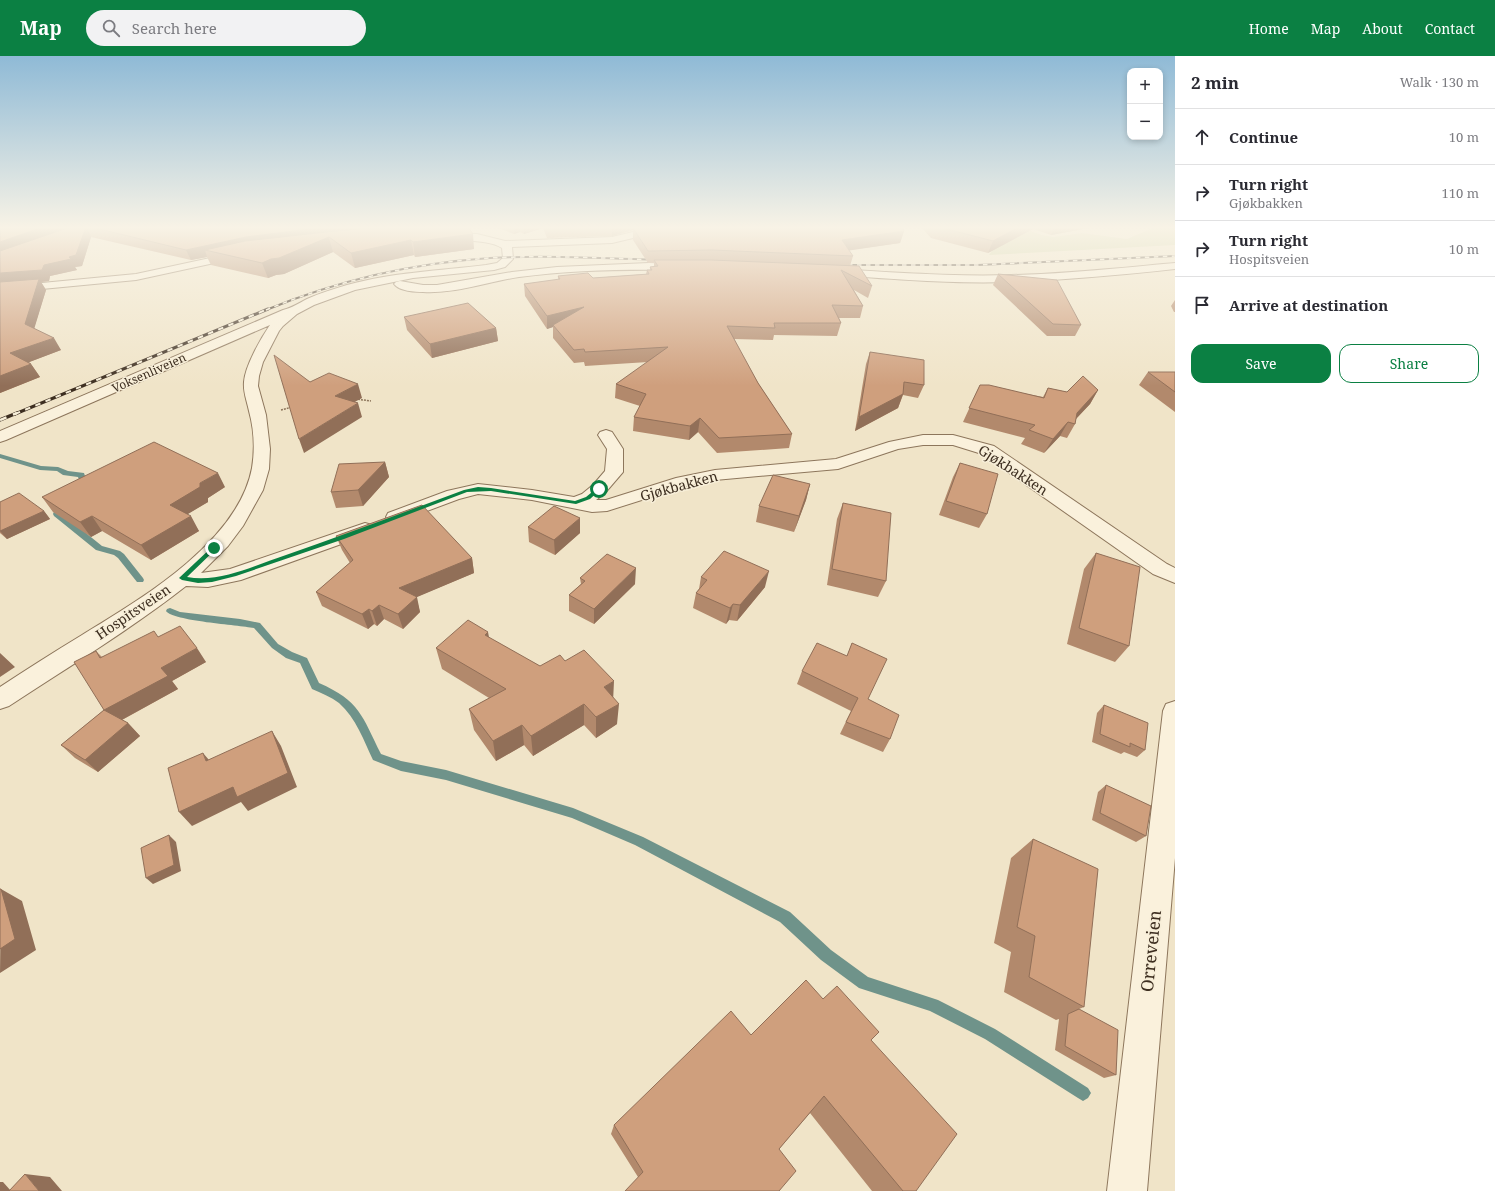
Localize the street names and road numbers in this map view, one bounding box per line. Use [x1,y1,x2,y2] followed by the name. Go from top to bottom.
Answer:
[109,348,189,397] street label: Voksenliveien
[975,440,1052,499] street label: Gjøkbakken
[638,466,720,505] street label: Gjøkbakken
[92,580,174,644] street label: Hospitsveien
[1135,909,1166,993] street label: Orreveien

